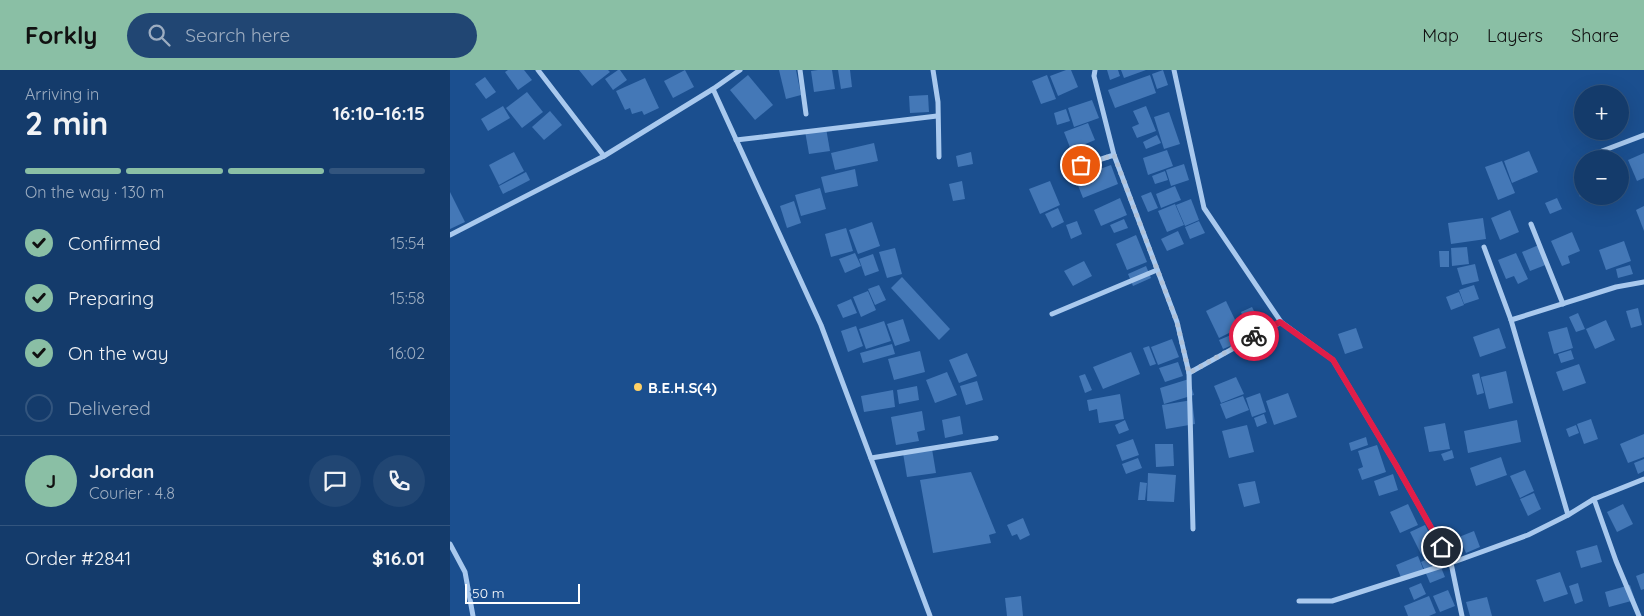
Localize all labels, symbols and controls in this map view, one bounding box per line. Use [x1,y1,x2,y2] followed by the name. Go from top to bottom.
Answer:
[127,13,477,58] search box
[25,20,97,50] text: Forkly
[145,21,173,49] icon: search
[185,23,290,47] text: Search here
[1422,24,1459,47] text: Map
[1487,24,1543,47] text: Layers
[1571,24,1619,47] text: Share
[25,84,99,104] text: Arriving in
[1574,85,1629,205] map controls
[1574,85,1629,140] button: +
[332,101,425,125] text: 16:10–16:15
[25,103,108,143] text: 2 min
[1060,144,1102,186] pin
[1574,150,1629,205] button: −
[1067,151,1095,179] icon: bag
[25,182,164,202] text: On the way · 130 m
[25,229,53,257] icon: check
[68,231,161,255] text: Confirmed
[390,233,425,253] text: 15:54
[25,284,53,312] icon: check
[68,286,154,310] text: Preparing
[390,288,425,308] text: 15:58
[1229,311,1279,361] courier
[1240,322,1268,350] icon: bike
[25,339,53,367] icon: check
[68,341,169,365] text: On the way
[389,343,425,363] text: 16:02
[648,378,717,397] place label: B.E.H.S(4)
[632,381,644,393] marker: B.E.H.S(4)
[68,396,151,420] text: Delivered
[309,455,361,507] button: chat
[373,455,425,507] button: phone
[89,459,154,483] text: Jordan
[46,469,56,493] text: J
[89,483,175,503] text: Courier · 4.8
[1421,526,1463,568] pin
[1428,533,1456,561] icon: home
[25,546,131,570] text: Order #2841
[372,546,425,570] text: $16.01
[465,581,580,604] scale bar
[472,584,505,602] text: 50 m

